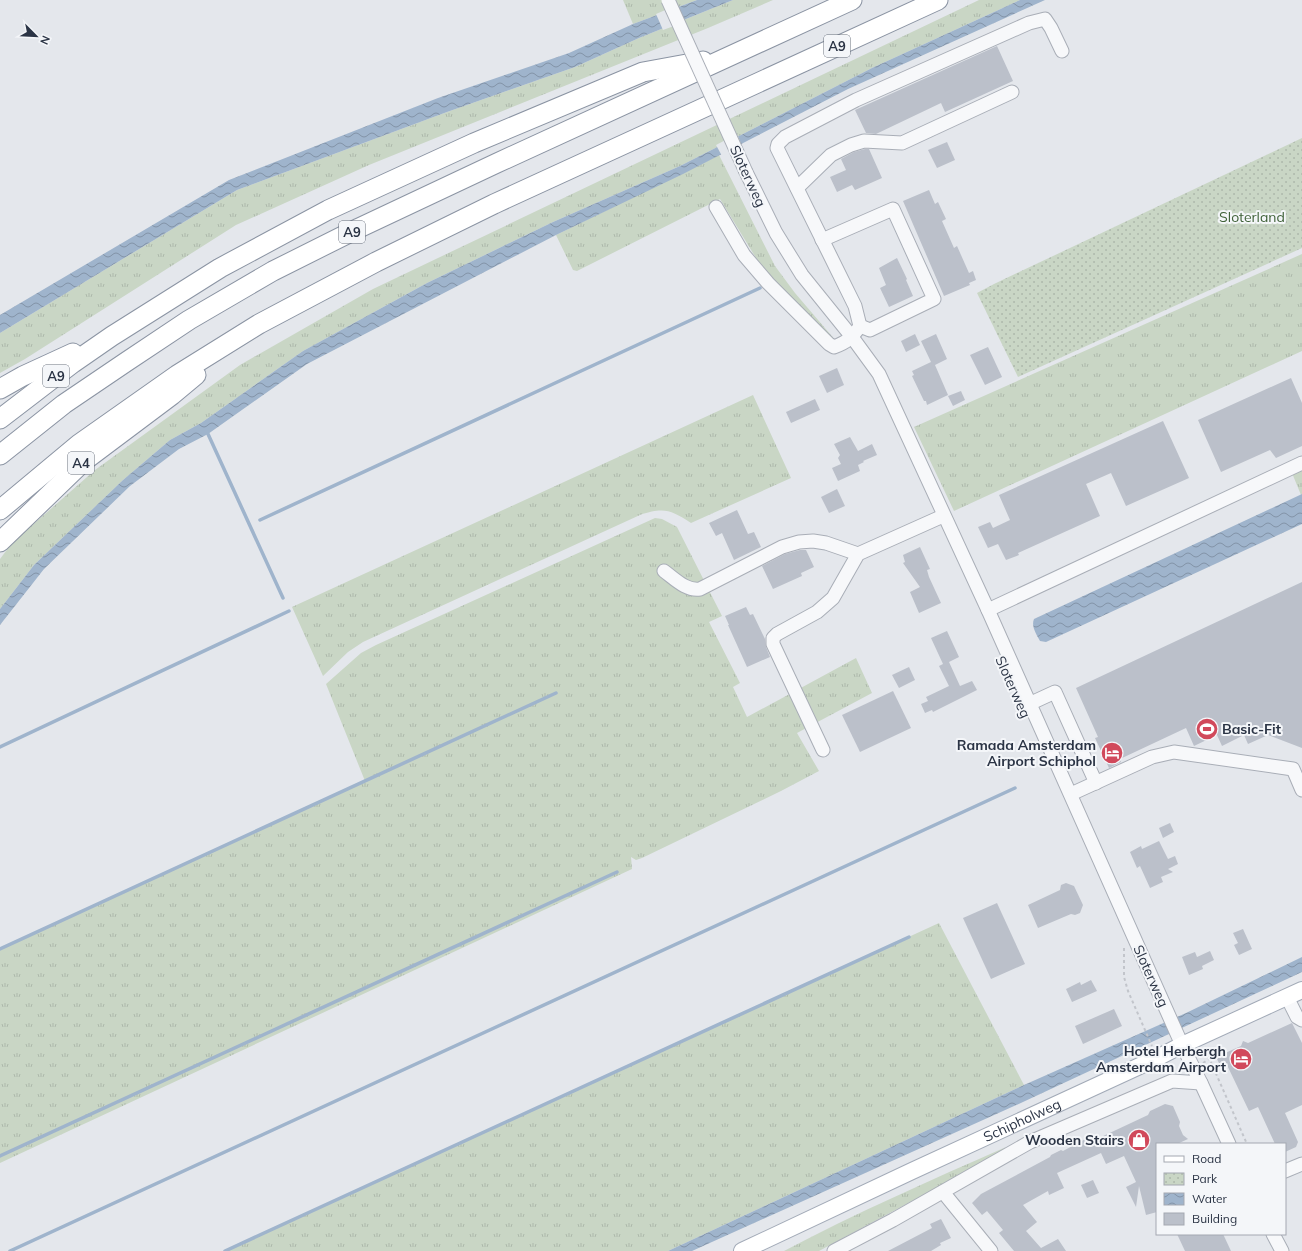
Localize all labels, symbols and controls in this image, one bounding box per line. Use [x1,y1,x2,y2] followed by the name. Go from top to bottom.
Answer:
[16,16,56,56] north arrow
[37,33,53,47] text: N
[824,35,850,57] road number: A9
[726,142,770,210] street label: Sloterweg
[1219,208,1285,226] park label: Sloterland
[339,221,365,243] road number: A9
[43,365,69,387] road number: A9
[68,452,94,474] road number: A4
[991,653,1035,721] street label: Sloterweg
[1194,716,1220,742] sports icon: Basic-Fit
[1222,720,1282,738] place label: Basic-Fit
[957,736,1096,770] place label: Ramada Amsterdam Airport Schiphol
[1099,740,1125,766] hotel icon: Ramada Amsterdam Airport Schiphol
[1129,942,1173,1010] street label: Sloterweg
[1096,1042,1227,1076] place label: Hotel Herbergh Amsterdam Airport
[1228,1046,1254,1072] hotel icon: Hotel Herbergh Amsterdam Airport
[980,1095,1064,1146] street label: Schipholweg
[1126,1127,1152,1153] shop icon: Wooden Stairs
[1025,1131,1124,1149] place label: Wooden Stairs
[1156,1143,1286,1235] legend
[1192,1151,1221,1166] text: Road
[1192,1171,1218,1186] text: Park
[1192,1191,1228,1206] text: Water
[1192,1211,1237,1226] text: Building

